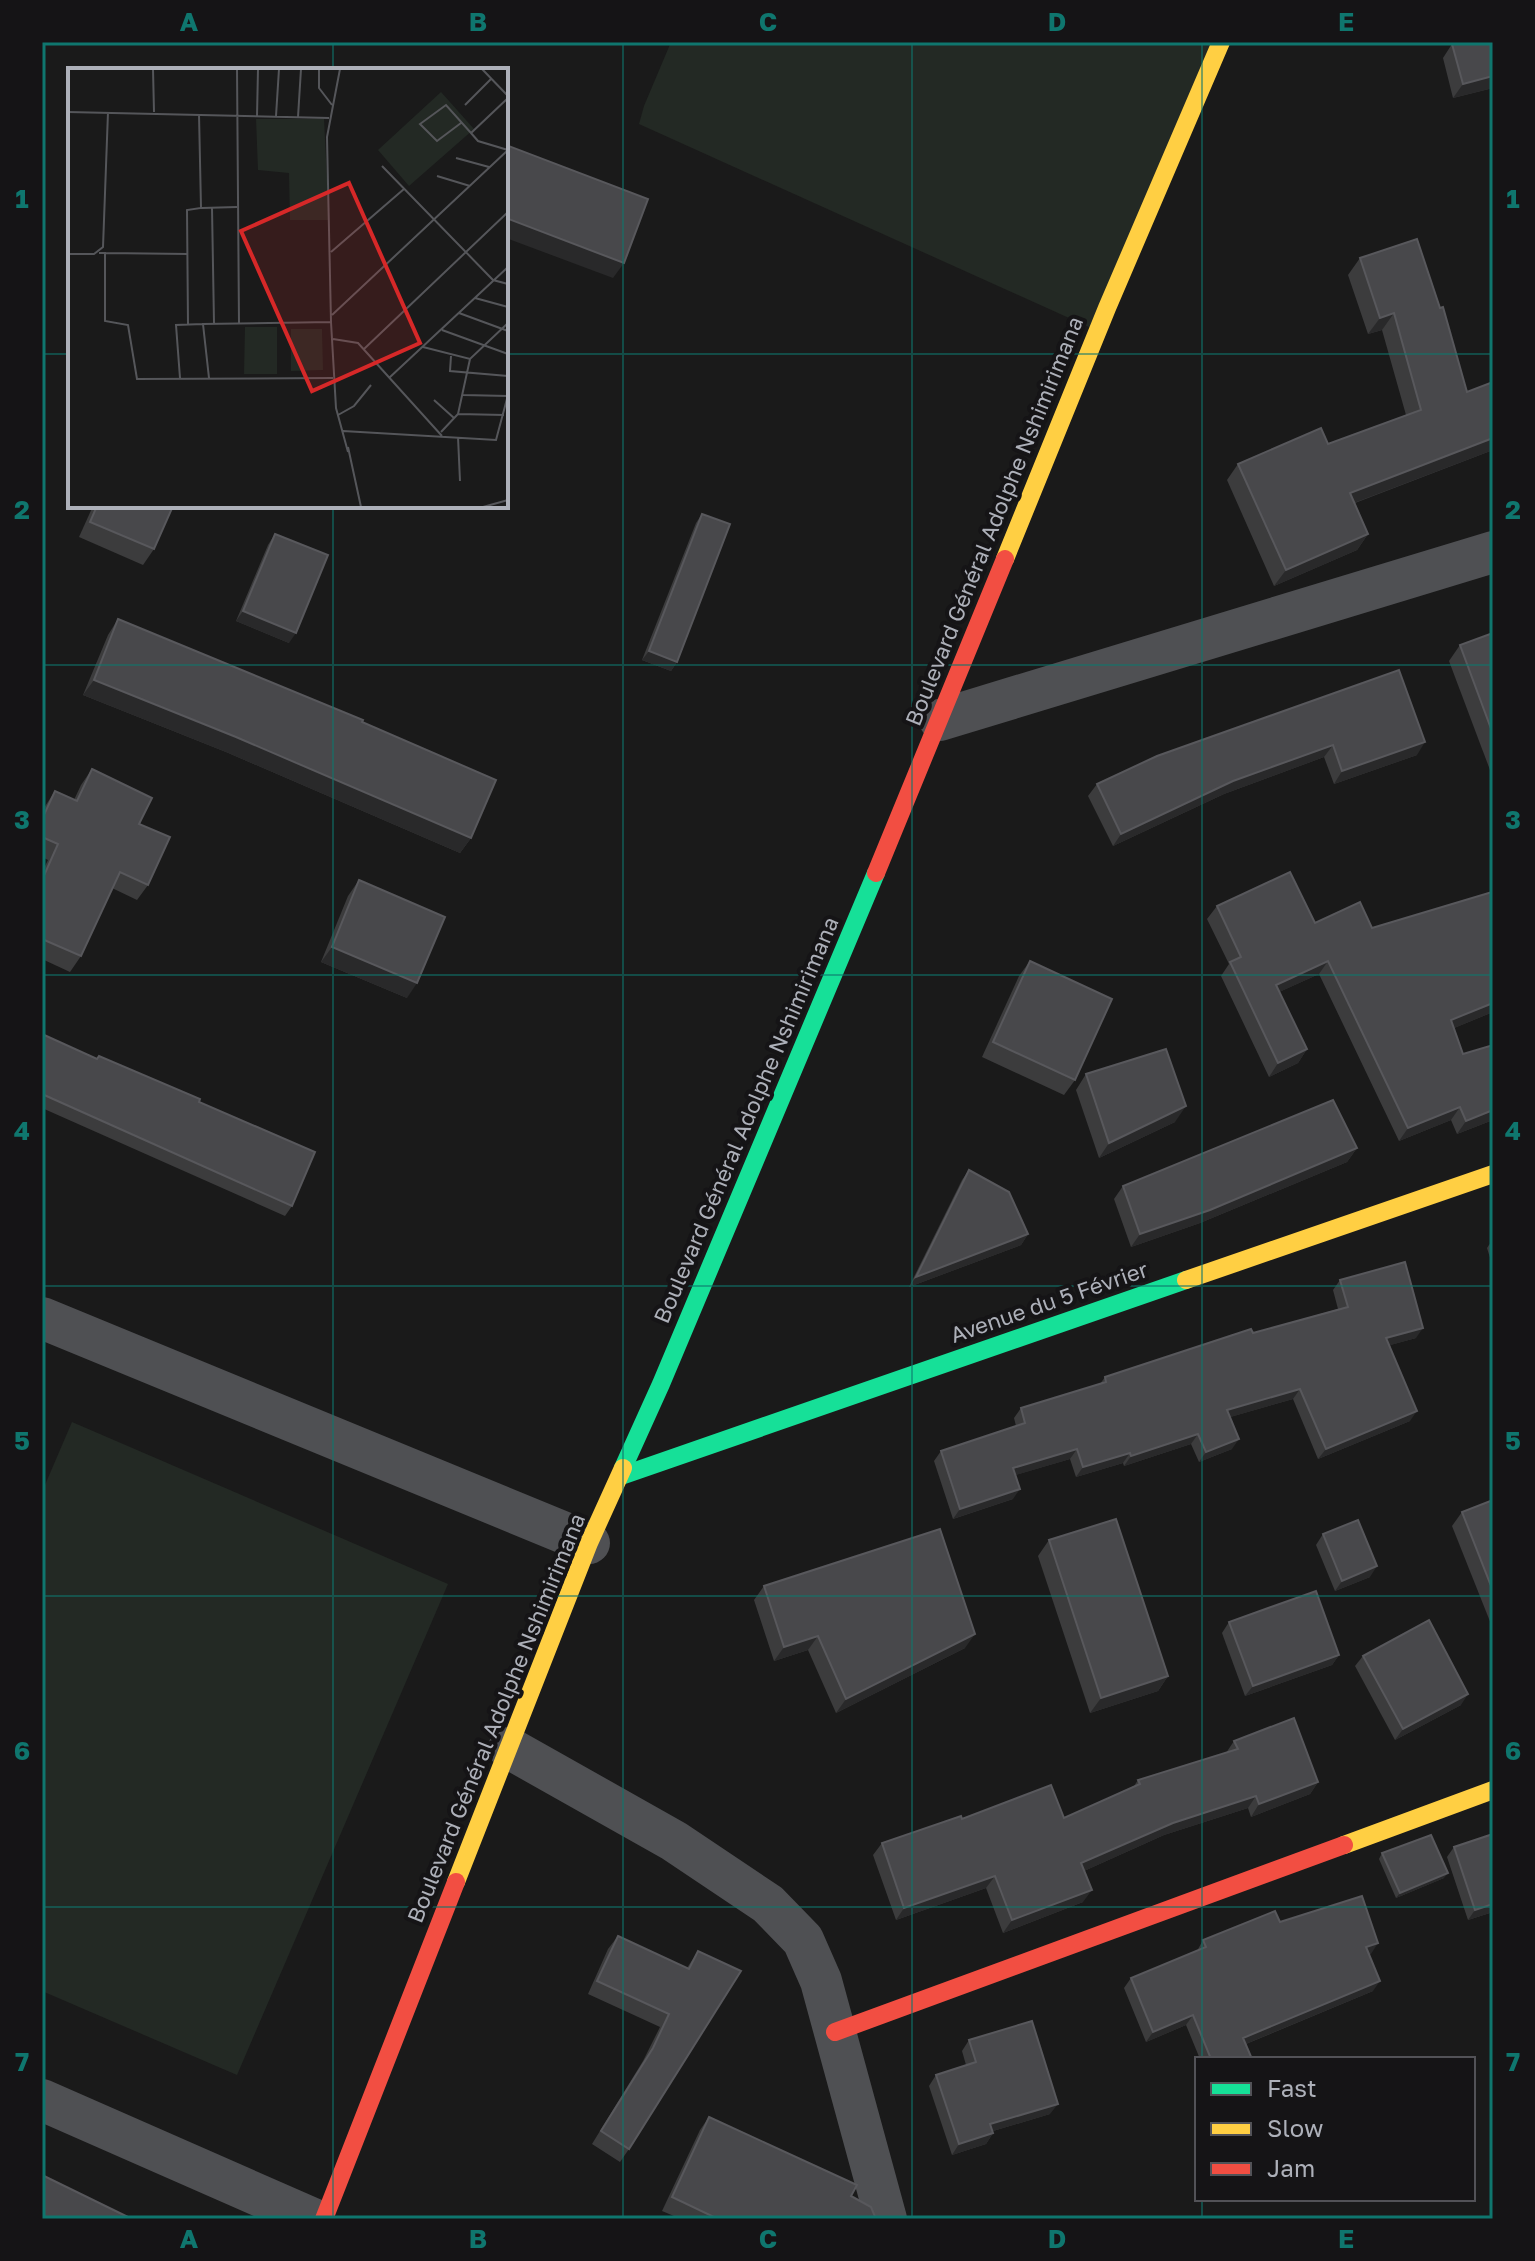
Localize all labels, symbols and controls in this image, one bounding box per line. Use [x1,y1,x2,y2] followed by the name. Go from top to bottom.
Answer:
[180,6,199,37] text: A
[469,6,487,37] text: B
[759,6,777,37] text: C
[1048,6,1066,37] text: D
[1338,6,1354,37] text: E
[68,68,508,508] inset map
[15,183,29,214] text: 1
[1506,183,1520,214] text: 1
[899,312,1088,729] street label: Boulevard Général Adolphe Nshimirimana
[14,494,30,525] text: 2
[1505,494,1521,525] text: 2
[14,804,30,835] text: 3
[1505,804,1521,835] text: 3
[647,913,844,1327] street label: Boulevard Général Adolphe Nshimirimana
[14,1115,30,1146] text: 4
[1505,1115,1521,1146] text: 4
[947,1255,1152,1348] street label: Avenue du 5 Février
[14,1425,30,1456] text: 5
[1505,1425,1521,1456] text: 5
[401,1509,590,1926] street label: Boulevard Général Adolphe Nshimirimana
[14,1735,30,1766] text: 6
[1505,1735,1521,1766] text: 6
[15,2046,29,2077] text: 7
[1506,2046,1520,2077] text: 7
[1195,2057,1475,2201] legend
[1267,2073,1317,2102] text: Fast
[1267,2113,1323,2142] text: Slow
[1267,2153,1315,2182] text: Jam
[180,2223,199,2254] text: A
[469,2223,487,2254] text: B
[759,2223,777,2254] text: C
[1048,2223,1066,2254] text: D
[1338,2223,1354,2254] text: E

